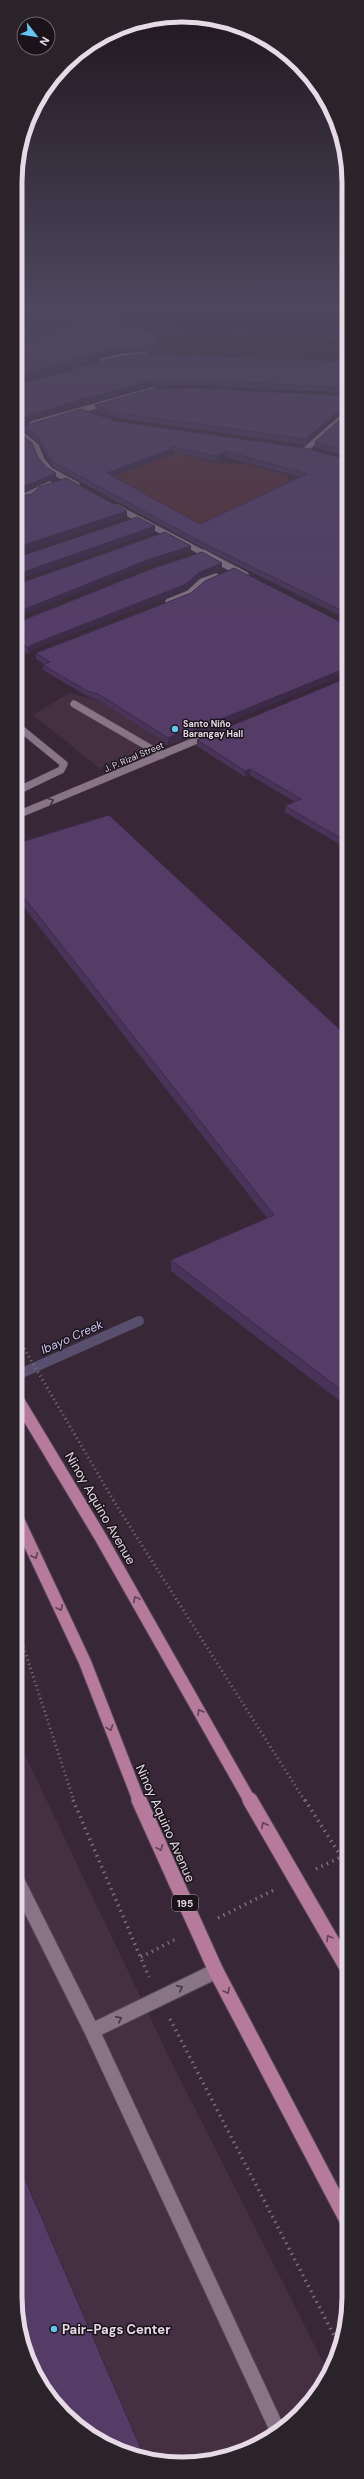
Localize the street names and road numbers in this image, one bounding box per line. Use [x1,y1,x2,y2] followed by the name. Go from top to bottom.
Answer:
[102,739,166,775] street label: J. P. Rizal Street
[61,1449,140,1568] street label: Ninoy Aquino Avenue
[132,1762,199,1885] street label: Ninoy Aquino Avenue
[172,1895,198,1911] road number: 195

